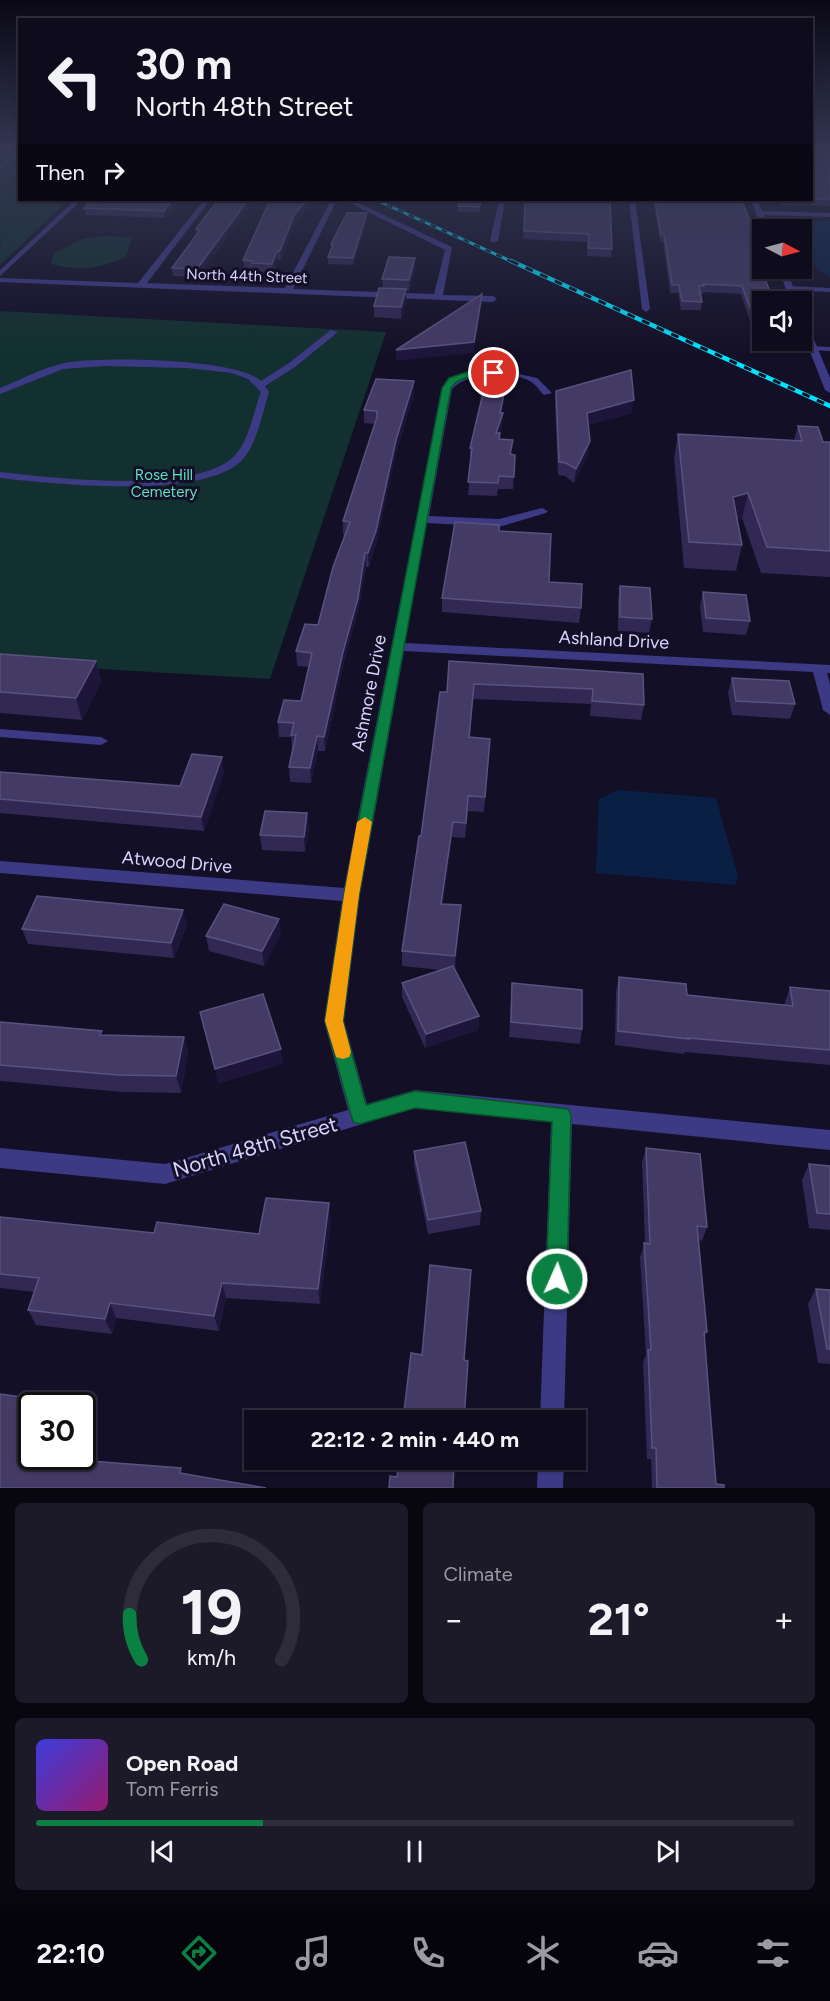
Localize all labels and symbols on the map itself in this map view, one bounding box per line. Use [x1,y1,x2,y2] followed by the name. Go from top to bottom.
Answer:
[752,219,812,279] north arrow
[186,265,308,287] street label: North 44th Street
[468,347,519,398] pin
[131,466,197,501] park label: Rose Hill Cemetery
[558,626,670,654] street label: Ashland Drive
[347,633,391,753] street label: Ashmore Drive
[121,846,233,878] street label: Atwood Drive
[170,1111,340,1182] street label: North 48th Street
[525,1247,589,1311] position arrow
[18,1392,96,1470] speed limit sign: 30

